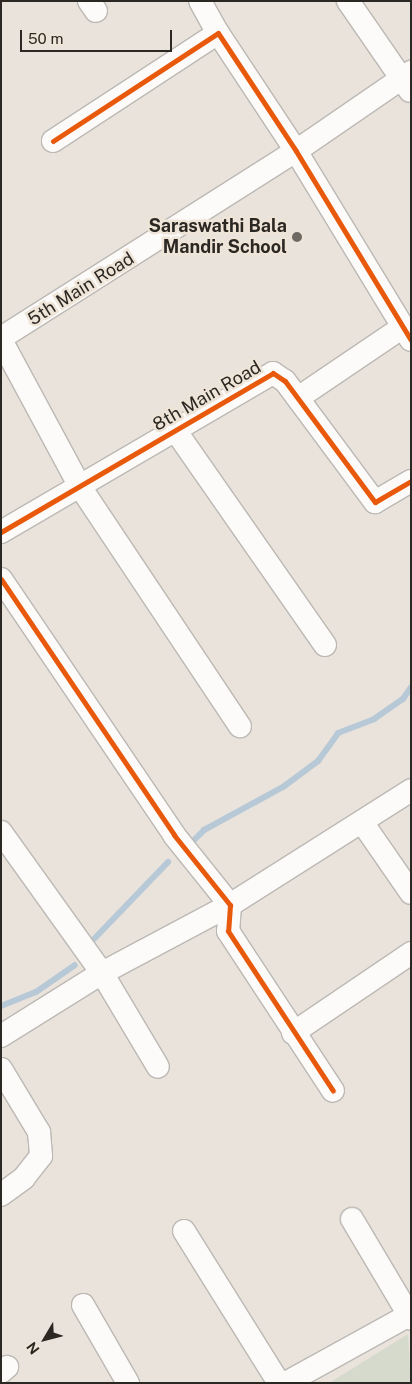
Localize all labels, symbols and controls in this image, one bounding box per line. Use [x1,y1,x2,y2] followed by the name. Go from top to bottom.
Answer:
[22,20,175,52] scale bar
[28,30,63,47] text: 50 m
[148,216,287,258] place label: Saraswathi Bala Mandir School
[291,231,303,243] marker: Saraswathi Bala Mandir School
[24,248,138,330] street label: 5th Main Road
[149,356,265,436] street label: 8th Main Road
[20,1314,70,1364] north arrow
[23,1339,43,1357] text: N

